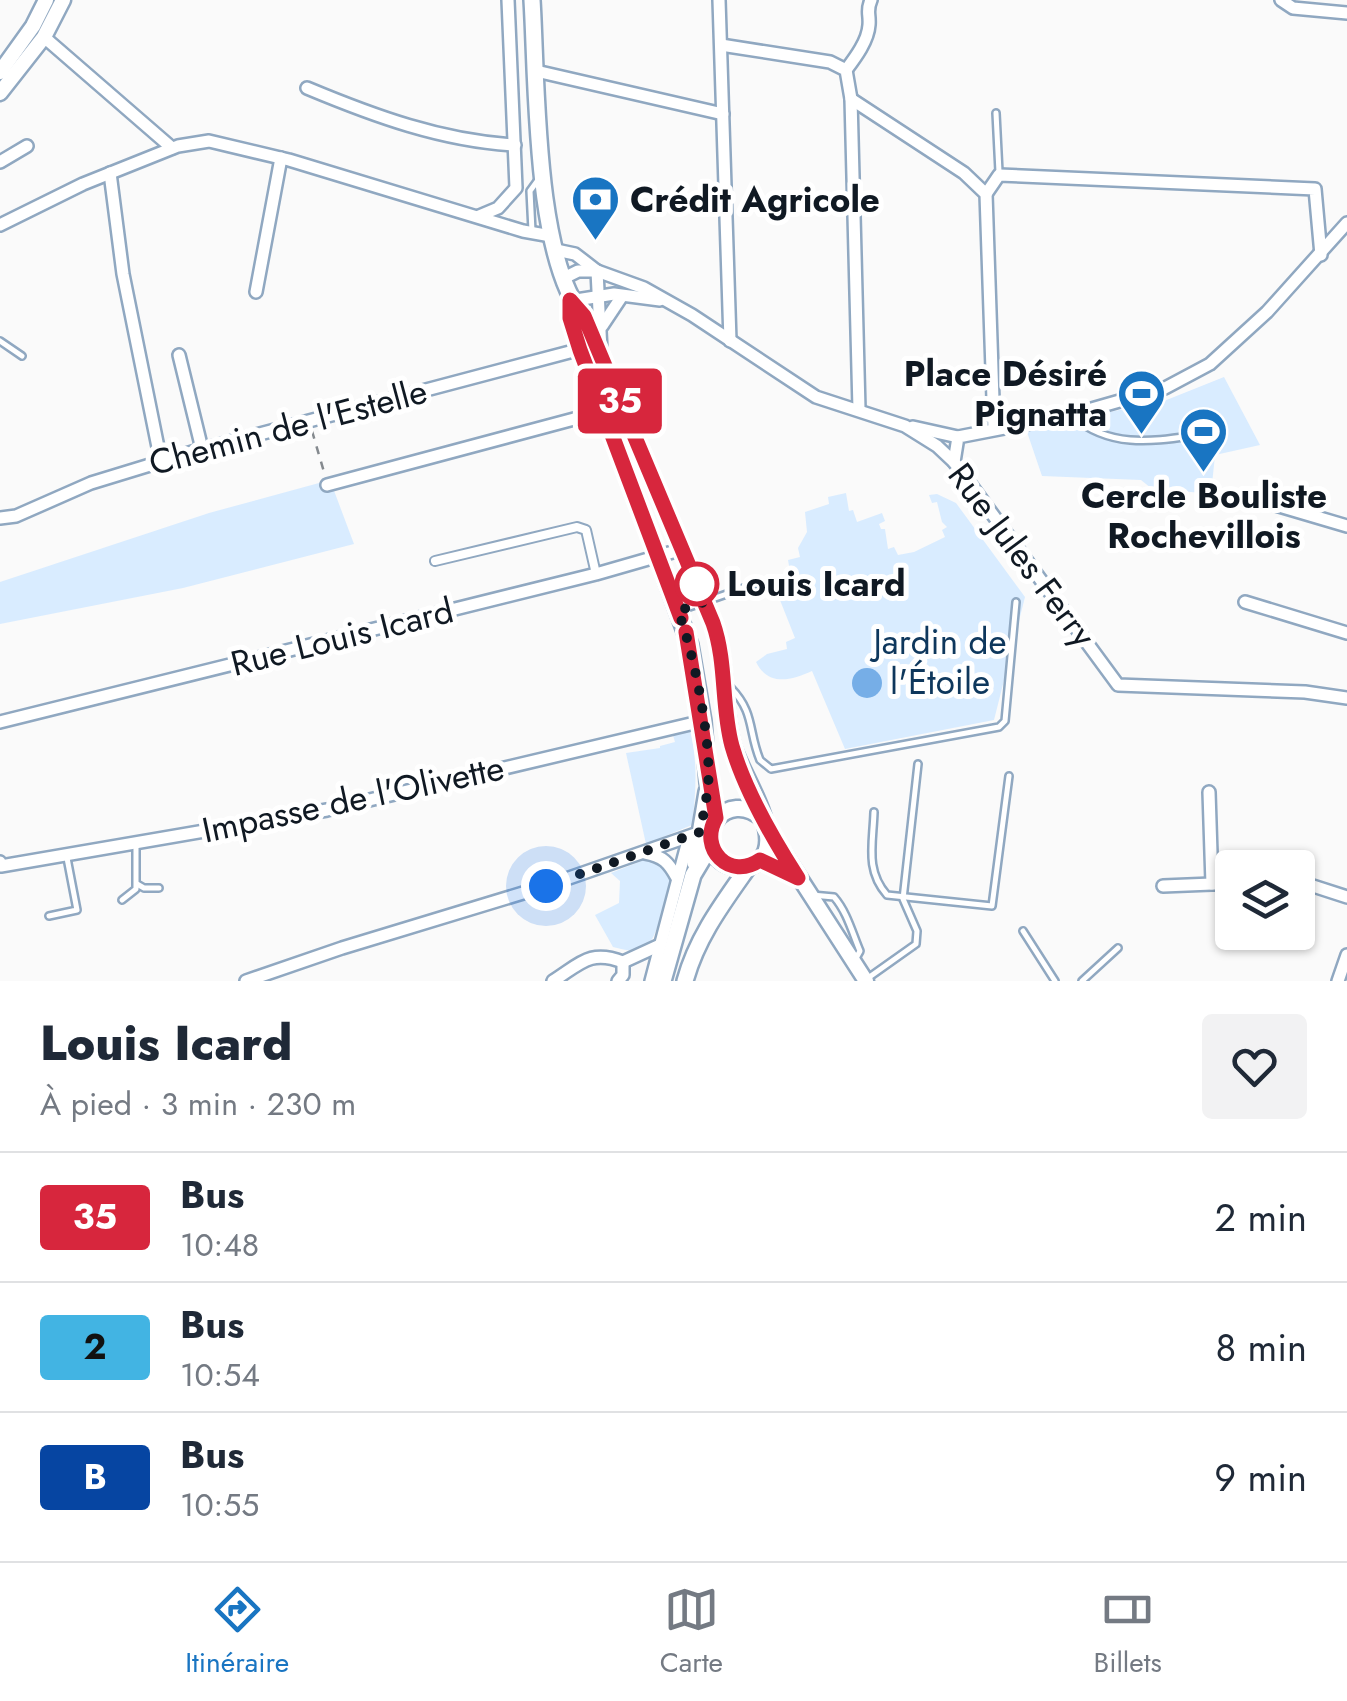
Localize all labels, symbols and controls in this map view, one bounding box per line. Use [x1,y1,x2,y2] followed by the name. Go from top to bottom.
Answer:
[569,174,621,242] bank icon: Crédit Agricole
[630,175,880,225] place label: Crédit Agricole
[904,349,1107,439] place label: Place Désiré Pignatta
[143,366,433,488] street label: Chemin de l'Estelle
[575,368,665,434] line badge: 35
[1116,368,1168,436] sports icon: Place Désiré Pignatta
[598,376,642,426] text: 35
[1178,406,1230,474] sports icon: Cercle Bouliste Rochevillois
[936,453,1108,658] street label: Rue Jules Ferry
[1081,471,1327,561] place label: Cercle Bouliste Rochevillois
[727,559,906,609] place label: Louis Icard
[676,563,718,605] marker: Louis Icard
[226,585,458,689] street label: Rue Louis Icard
[869,617,1007,707] park label: Jardin de l'Étoile
[197,743,509,855] street label: Impasse de l'Olivette
[1215,850,1315,950] map controls
[1215,850,1315,950] button: layers
[521,861,571,911] your location
[40,1009,292,1078] text: Louis Icard
[1202,1014,1307,1119] button: heart
[40,1081,356,1127] text: À pied · 3 min · 230 m
[180,1167,244,1222] text: Bus
[1215,1190,1307,1245] text: 2 min
[73,1192,117,1242] text: 35
[180,1222,259,1268] text: 10:48
[180,1297,244,1352] text: Bus
[1215,1320,1307,1375] text: 8 min
[84,1322,106,1372] text: 2
[180,1352,260,1398] text: 10:54
[180,1427,244,1482] text: Bus
[1214,1450,1307,1505] text: 9 min
[83,1452,107,1502] text: B
[180,1482,259,1528] text: 10:55
[185,1582,289,1683] tab: Itinéraire
[660,1582,723,1683] tab: Carte
[1094,1582,1162,1683] tab: Billets

